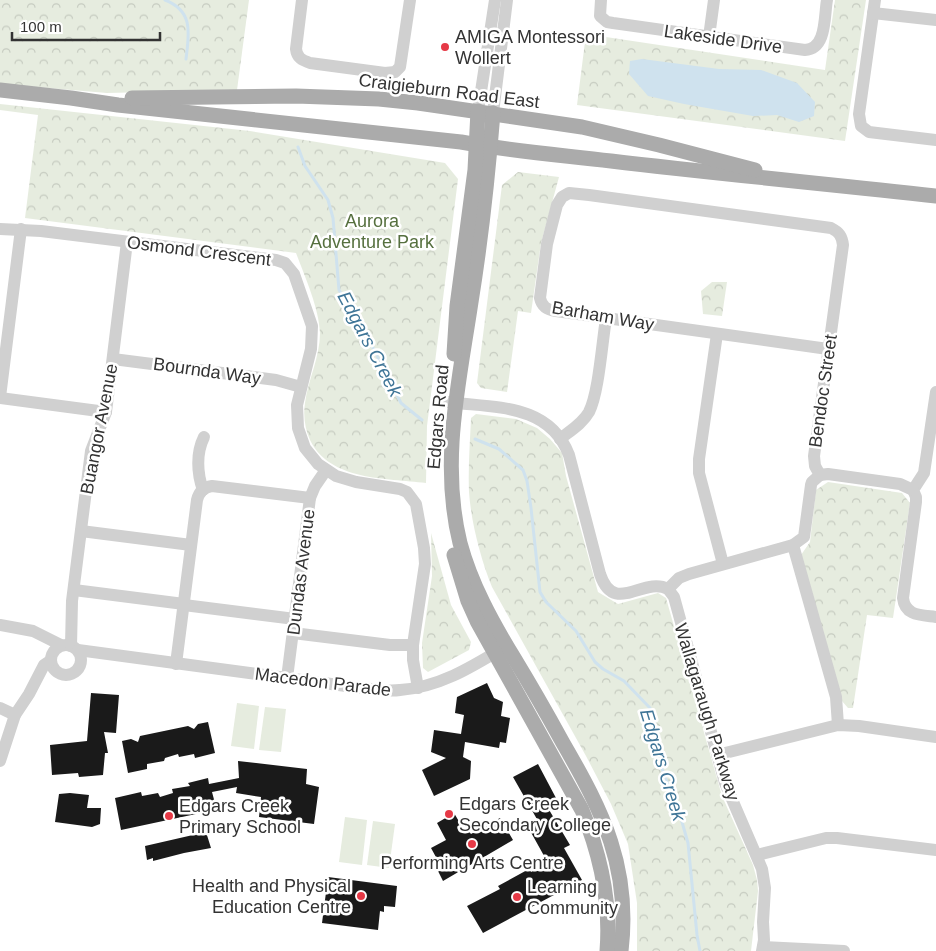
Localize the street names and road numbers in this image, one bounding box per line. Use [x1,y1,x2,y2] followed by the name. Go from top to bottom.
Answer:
[663,21,783,57] street label: Lakeside Drive
[357,70,541,112] street label: Craigieburn Road East
[126,232,272,270] street label: Osmond Crescent
[550,297,656,335] street label: Barham Way
[805,333,841,449] street label: Bendoc Street
[152,354,262,388] street label: Bournda Way
[77,362,121,496] street label: Buangor Avenue
[423,364,453,470] street label: Edgars Road
[283,508,319,636] street label: Dundas Avenue
[670,621,744,803] street label: Wallagaraugh Parkway
[254,664,392,700] street label: Macedon Parade

